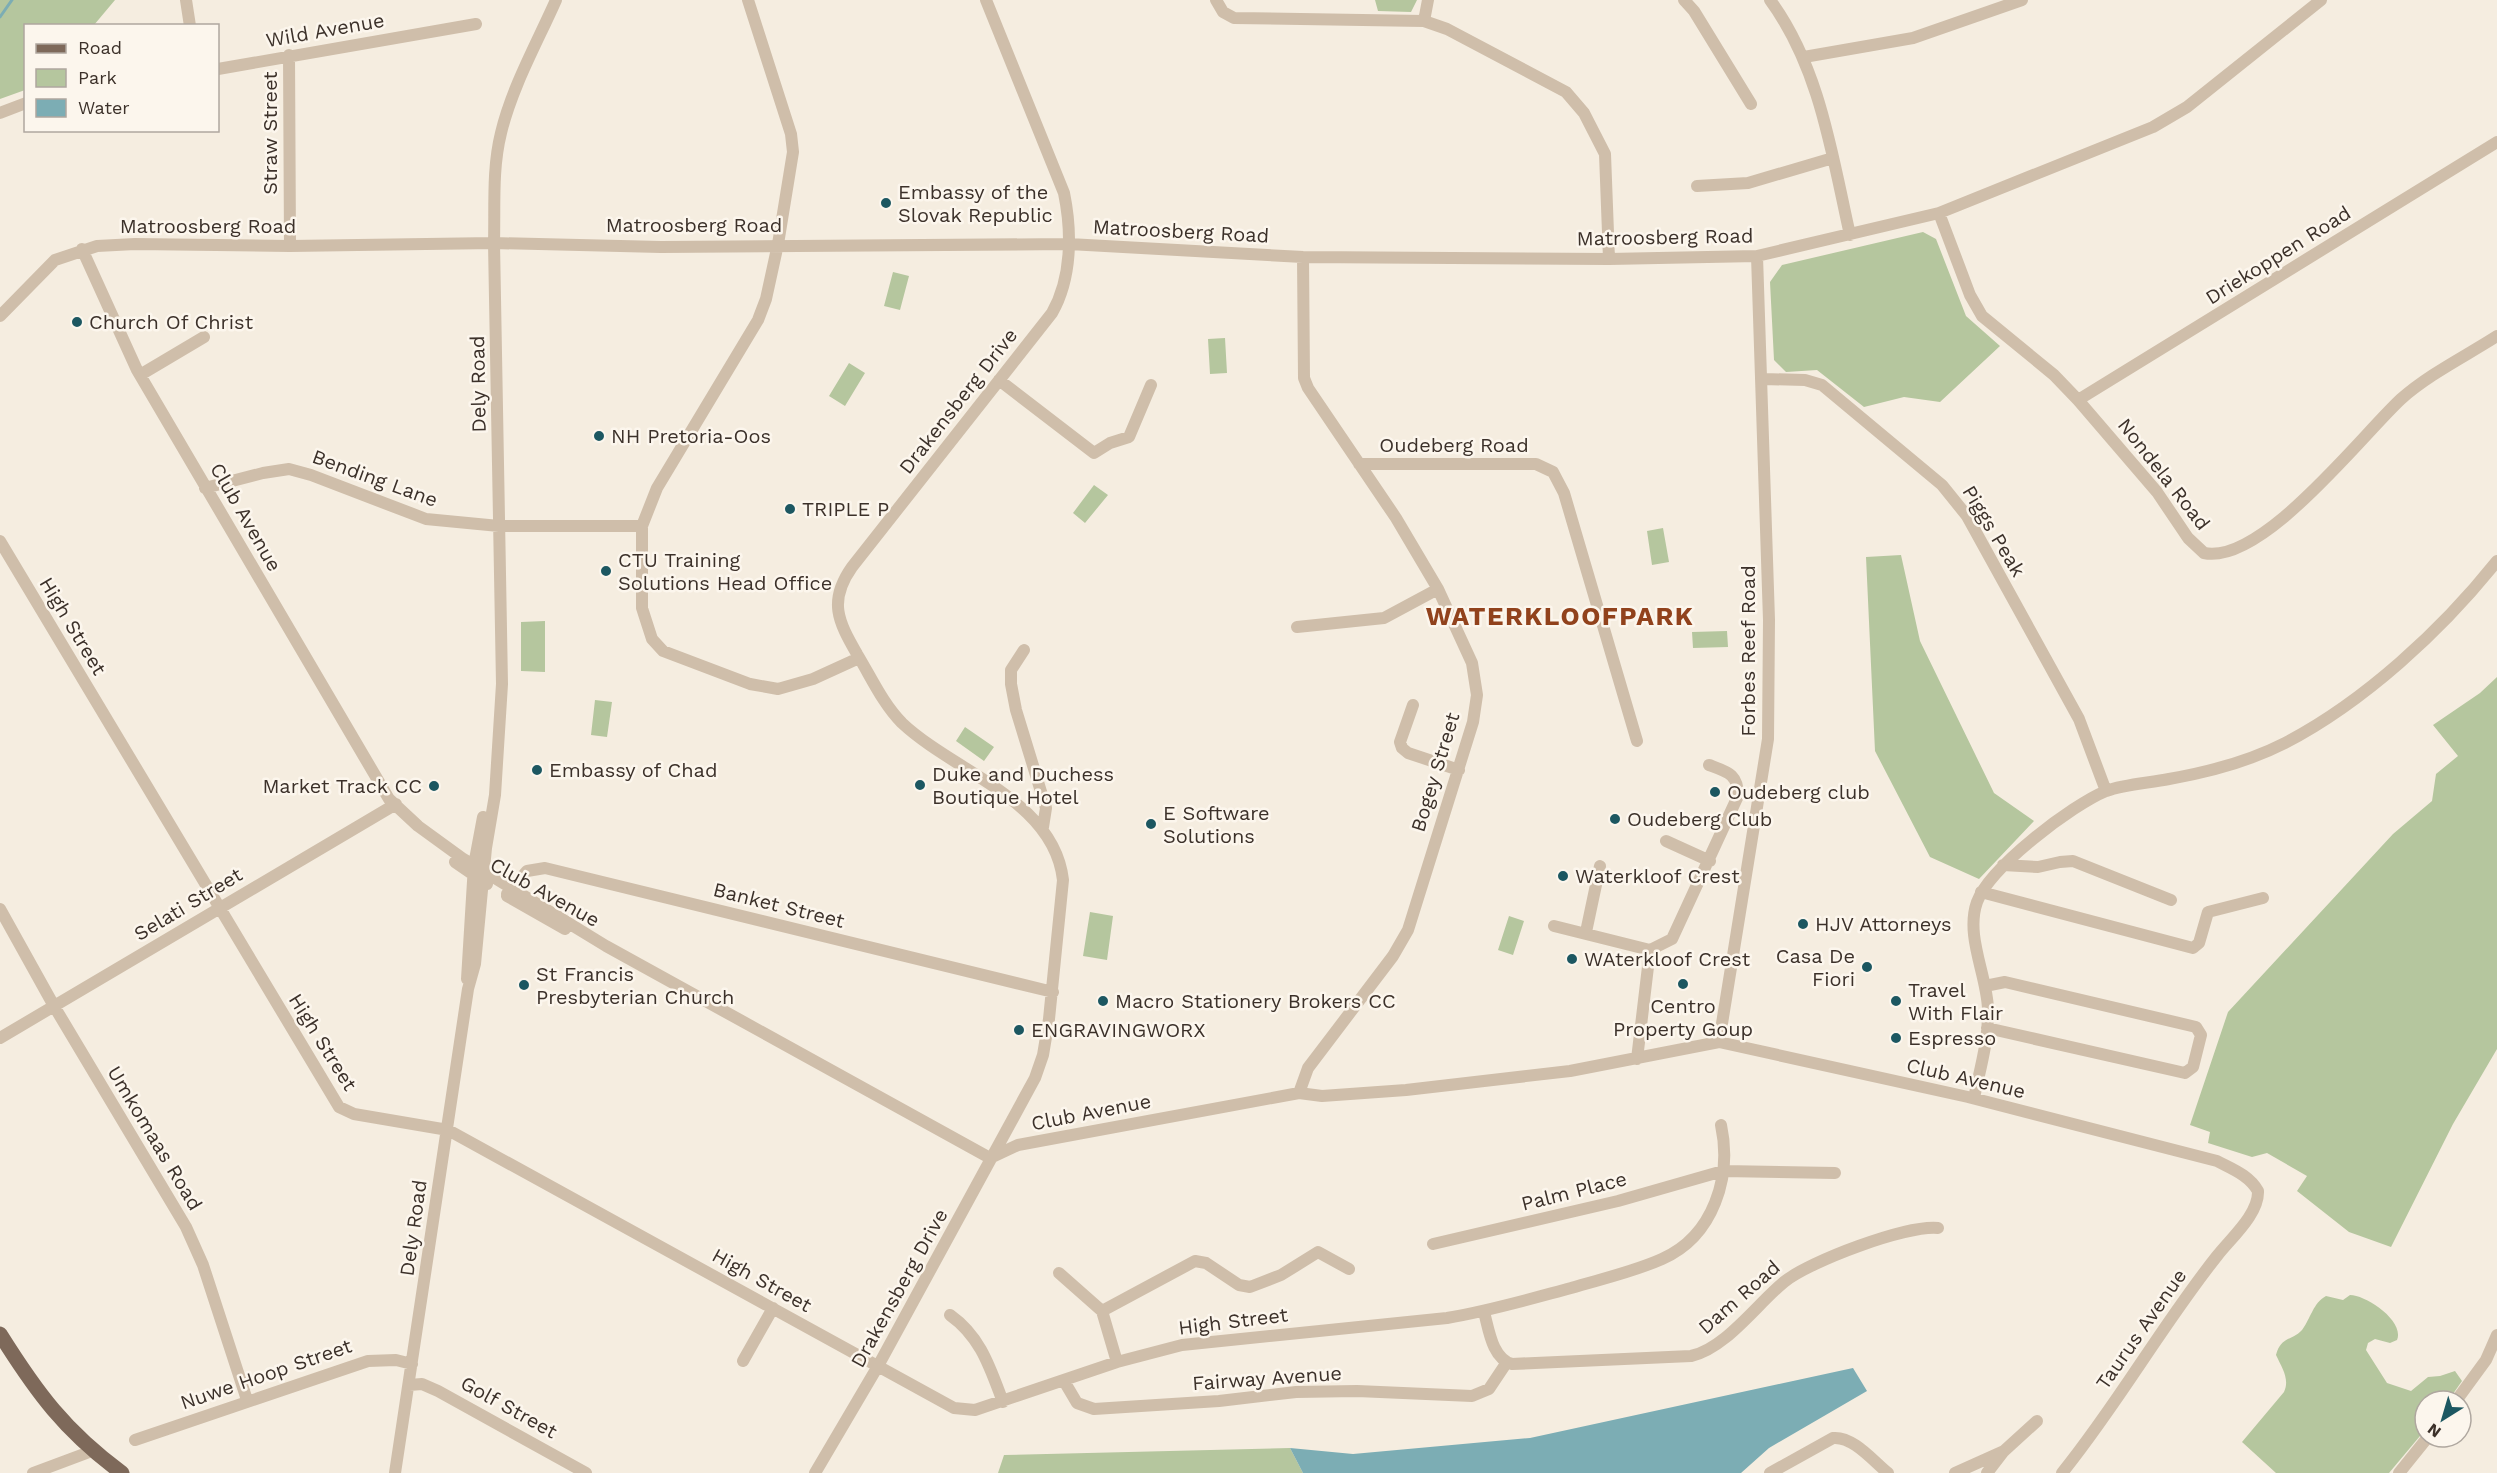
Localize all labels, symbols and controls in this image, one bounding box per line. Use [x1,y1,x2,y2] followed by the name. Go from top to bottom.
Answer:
[264,8,386,52] street label: Wild Avenue
[24,24,219,132] legend
[78,37,122,58] text: Road
[78,67,117,88] text: Park
[258,71,282,195] street label: Straw Street
[78,97,130,118] text: Water
[898,180,1053,227] place label: Embassy of the Slovak Republic
[879,196,893,210] marker: Embassy of the Slovak Republic
[2201,201,2355,309] street label: Driekoppen Road
[606,213,782,237] street label: Matroosberg Road
[120,214,296,238] street label: Matroosberg Road
[1092,214,1270,248] street label: Matroosberg Road
[1576,223,1754,251] street label: Matroosberg Road
[89,310,254,334] place label: Church Of Christ
[70,315,84,329] marker: Church Of Christ
[894,324,1022,478] street label: Drakensberg Drive
[465,335,491,433] street label: Dely Road
[2113,413,2215,535] street label: Nondela Road
[611,424,771,448] place label: NH Pretoria-Oos
[592,429,606,443] marker: NH Pretoria-Oos
[1379,433,1529,457] street label: Oudeberg Road
[309,444,441,512] street label: Bending Lane
[205,458,287,576] street label: Club Avenue
[1957,481,2031,581] street label: Piggs Peak
[802,497,889,521] place label: TRIPLE P
[783,502,797,516] marker: TRIPLE P
[618,548,832,595] place label: CTU Training Solutions Head Office
[599,564,613,578] marker: CTU Training Solutions Head Office
[1736,565,1760,737] street label: Forbes Reef Road
[34,573,112,680] street label: High Street
[1426,601,1694,631] district label: WATERKLOOFPARK
[1405,709,1465,835] street label: Bogey Street
[549,758,717,782] place label: Embassy of Chad
[932,762,1114,809] place label: Duke and Duchess Boutique Hotel
[530,763,544,777] marker: Embassy of Chad
[262,774,422,798] place label: Market Track CC
[913,778,927,792] marker: Duke and Duchess Boutique Hotel
[427,779,441,793] marker: Market Track CC
[1727,780,1870,804] place label: Oudeberg club
[1708,785,1722,799] marker: Oudeberg club
[1163,801,1270,848] place label: E Software Solutions
[1627,807,1772,831] place label: Oudeberg Club
[1608,812,1622,826] marker: Oudeberg Club
[1144,817,1158,831] marker: E Software Solutions
[486,852,604,932] street label: Club Avenue
[129,862,247,946] street label: Selati Street
[1575,864,1740,888] place label: Waterkloof Crest
[1556,869,1570,883] marker: Waterkloof Crest
[711,877,848,933] street label: Banket Street
[1815,912,1951,936] place label: HJV Attorneys
[1796,917,1810,931] marker: HJV Attorneys
[1776,944,1855,991] place label: Casa De Fiori
[1584,947,1751,971] place label: WAterkloof Crest
[1565,952,1579,966] marker: WAterkloof Crest
[1860,960,1874,974] marker: Casa De Fiori
[536,962,734,1009] place label: St Francis Presbyterian Church
[1676,977,1690,991] marker: Centro Property Goup
[517,978,531,992] marker: St Francis Presbyterian Church
[1908,978,2003,1025] place label: Travel With Flair
[284,989,363,1096] street label: High Street
[1115,989,1396,1013] place label: Macro Stationery Brokers CC
[1096,994,1110,1008] marker: Macro Stationery Brokers CC
[1613,994,1753,1041] place label: Centro Property Goup
[1889,994,1903,1008] marker: Travel With Flair
[1031,1018,1205,1042] place label: ENGRAVINGWORX
[1012,1023,1026,1037] marker: ENGRAVINGWORX
[1908,1026,1996,1050] place label: Espresso
[1889,1031,1903,1045] marker: Espresso
[1904,1053,2028,1103] street label: Club Avenue
[102,1062,208,1214] street label: Umkomaas Road
[1029,1089,1153,1135] street label: Club Avenue
[1519,1166,1629,1216] street label: Palm Place
[394,1178,432,1278] street label: Dely Road
[845,1204,953,1372] street label: Drakensberg Drive
[708,1243,816,1317] street label: High Street
[1693,1255,1785,1339] street label: Dam Road
[2091,1264,2191,1394] street label: Taurus Avenue
[1177,1302,1290,1340] street label: High Street
[177,1333,355,1415] street label: Nuwe Hoop Street
[1191,1361,1343,1395] street label: Fairway Avenue
[457,1371,562,1444] street label: Golf Street
[2413,1389,2473,1449] north arrow
[2424,1419,2445,1442] text: N

